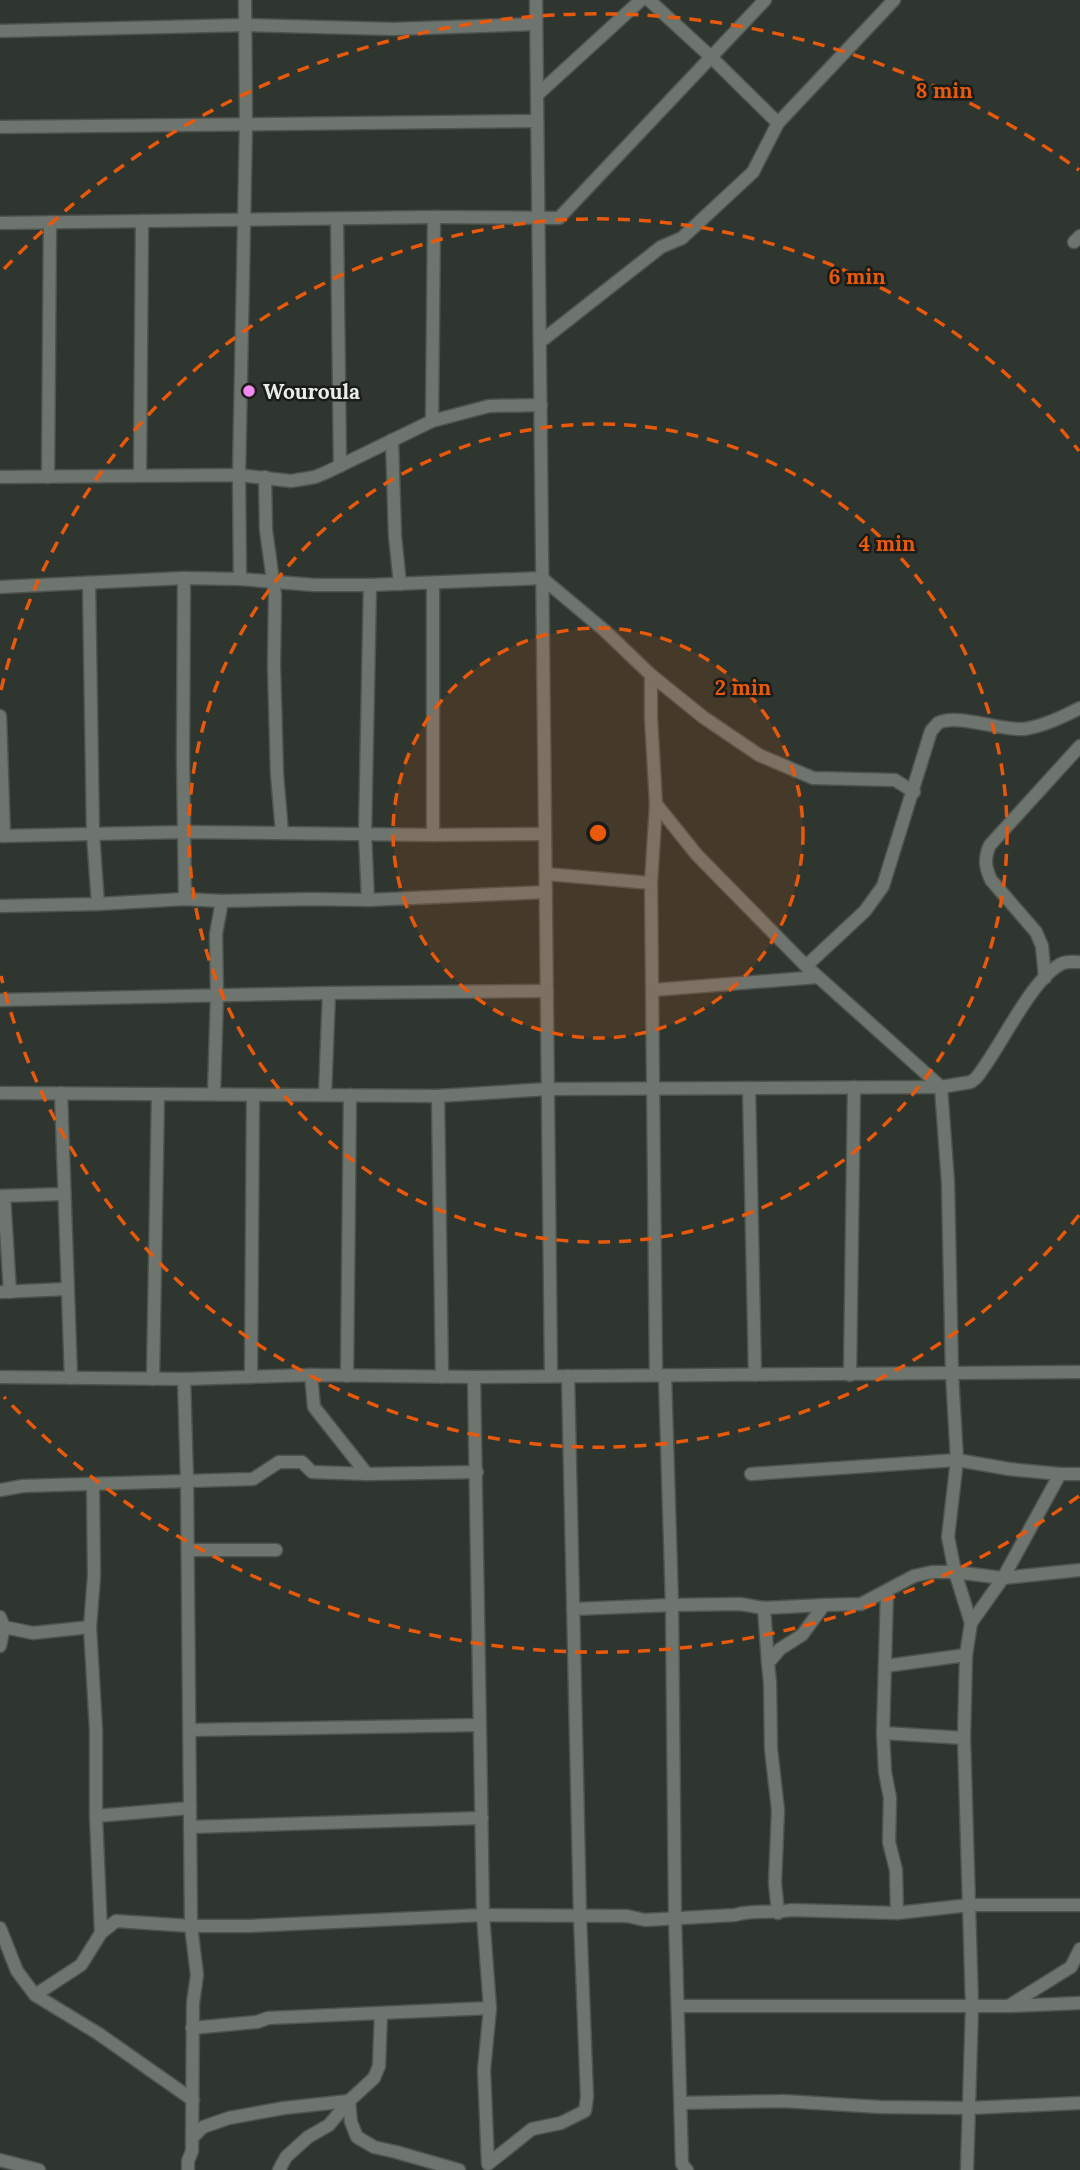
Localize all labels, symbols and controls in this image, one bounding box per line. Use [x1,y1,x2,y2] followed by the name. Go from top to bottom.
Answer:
[915,77,973,104] text: 8 min
[828,263,886,290] text: 6 min
[263,378,360,405] place label: Wouroula
[241,383,257,399] marker: Wouroula
[859,530,915,557] text: 4 min
[715,674,771,701] text: 2 min
[586,821,610,845] centre of rings

